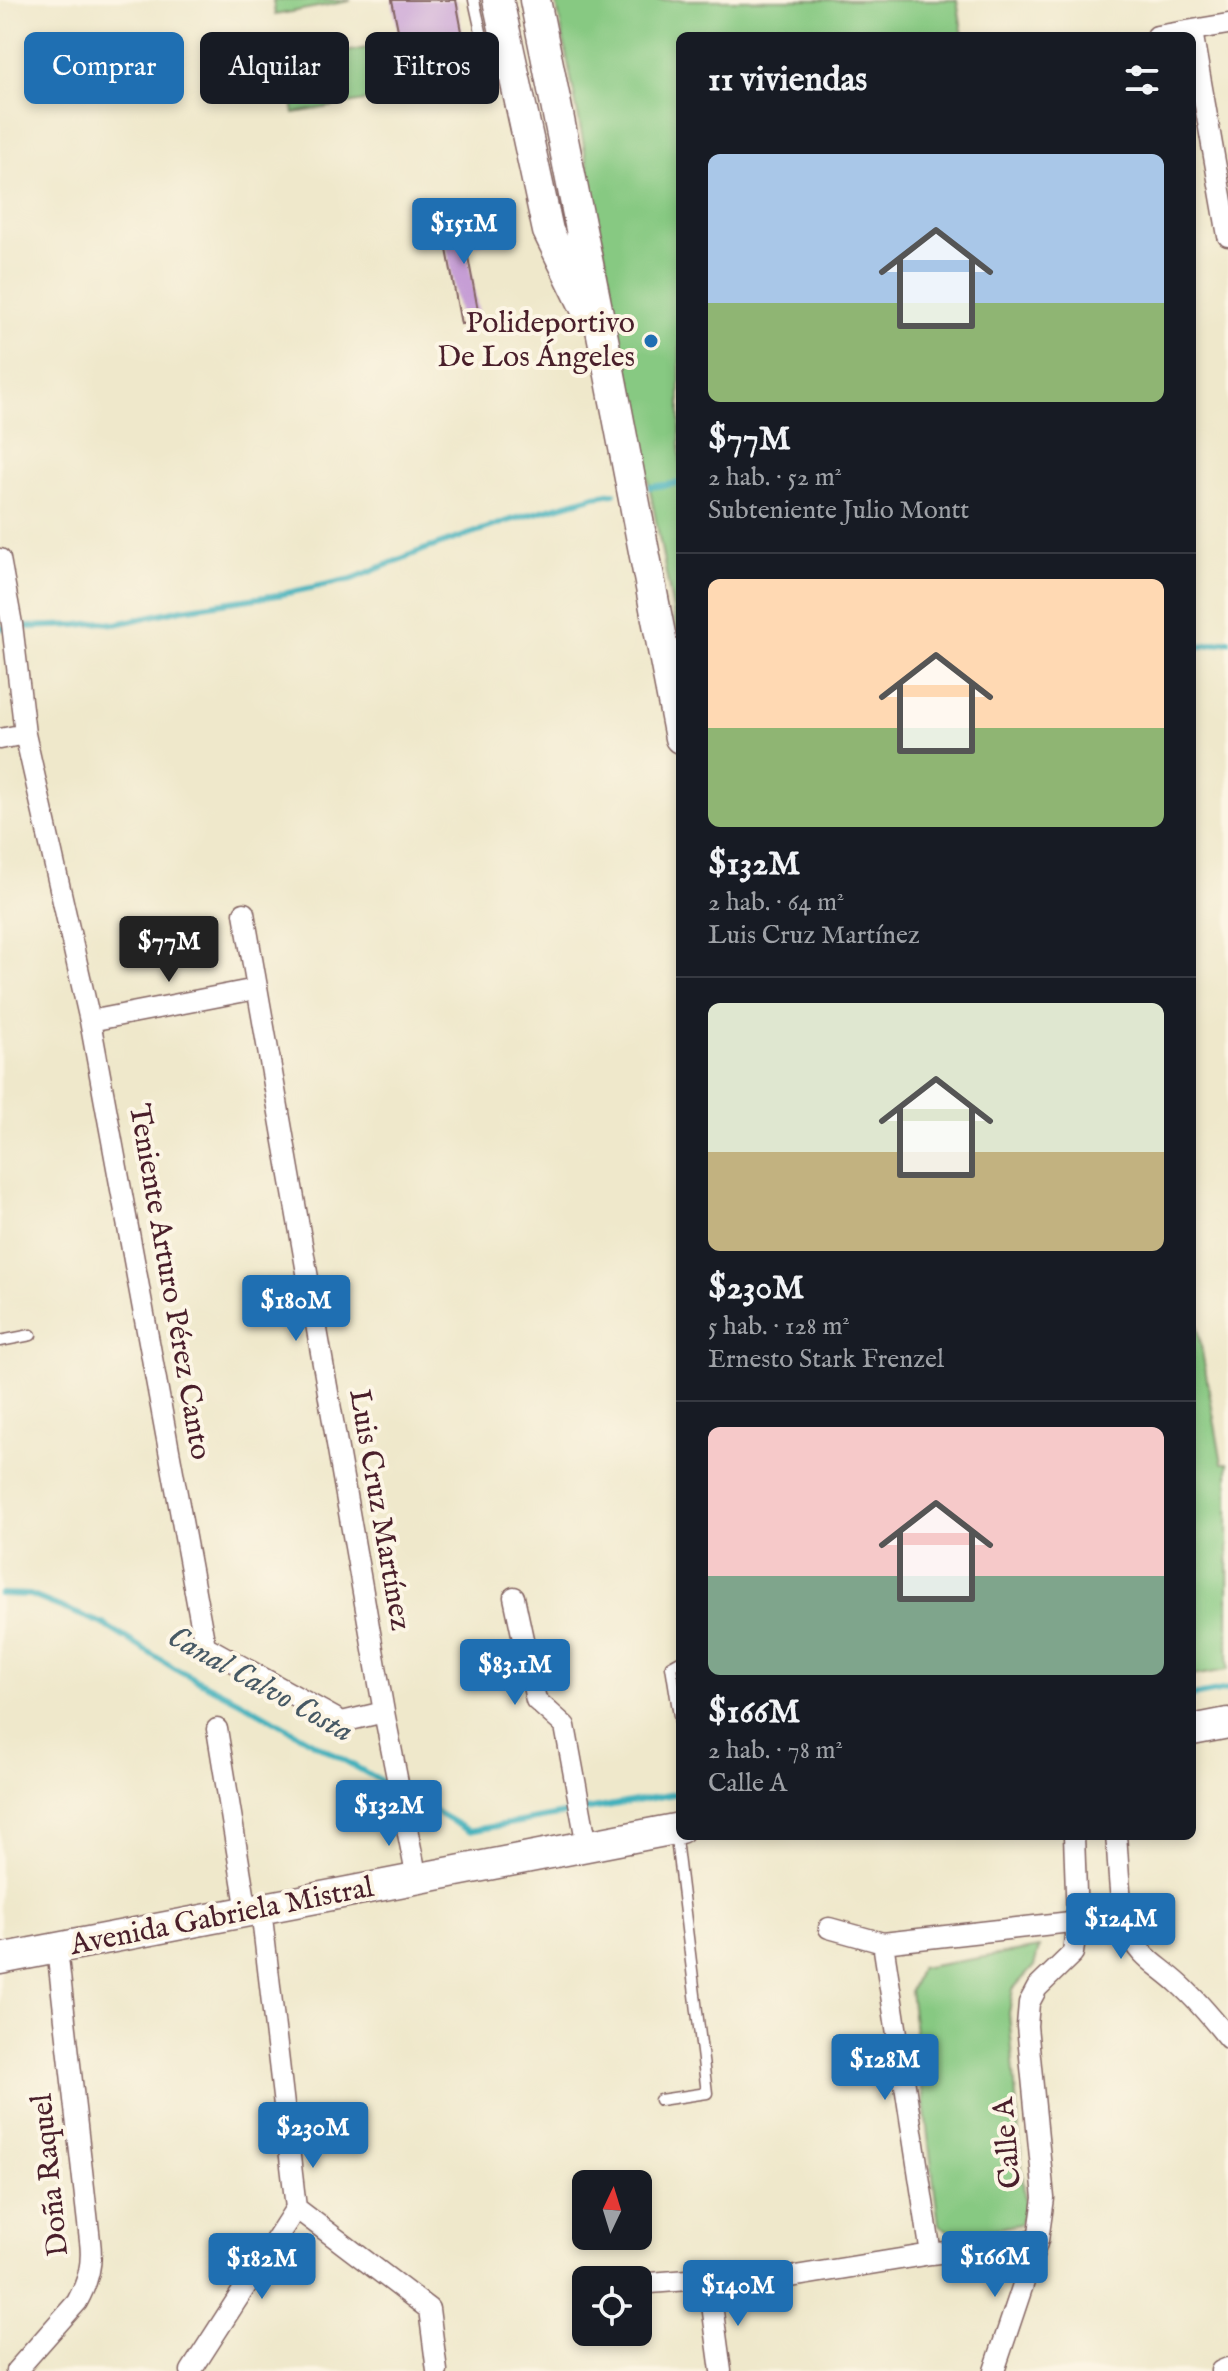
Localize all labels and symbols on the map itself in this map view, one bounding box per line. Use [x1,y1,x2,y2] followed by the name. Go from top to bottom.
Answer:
[408,198,520,266] pin: $151M
[437,305,635,377] place label: Polideportivo De Los Ángeles
[642,332,660,350] marker: Polideportivo De Los Ángeles
[122,916,216,984] pin: $77M
[119,1101,219,1463] street label: Teniente Arturo Pérez Canto
[240,1275,352,1343] pin: $180M
[339,1386,419,1634] street label: Luis Cruz Martínez
[160,1617,360,1753] water label: Canal Calvo Costa
[450,1639,580,1707] pin: $83.1M
[333,1780,445,1848] pin: $132M
[66,1869,378,1965] street label: Avenida Gabriela Mistral
[1065,1893,1177,1961] pin: $124M
[829,2034,941,2102] pin: $128M
[23,2091,78,2258] street label: Doña Raquel
[985,2095,1031,2190] street label: Calle A
[257,2102,369,2170] pin: $230M
[572,2170,652,2250] north arrow
[939,2231,1051,2299] pin: $166M
[206,2233,318,2301] pin: $182M
[682,2260,794,2328] pin: $140M

